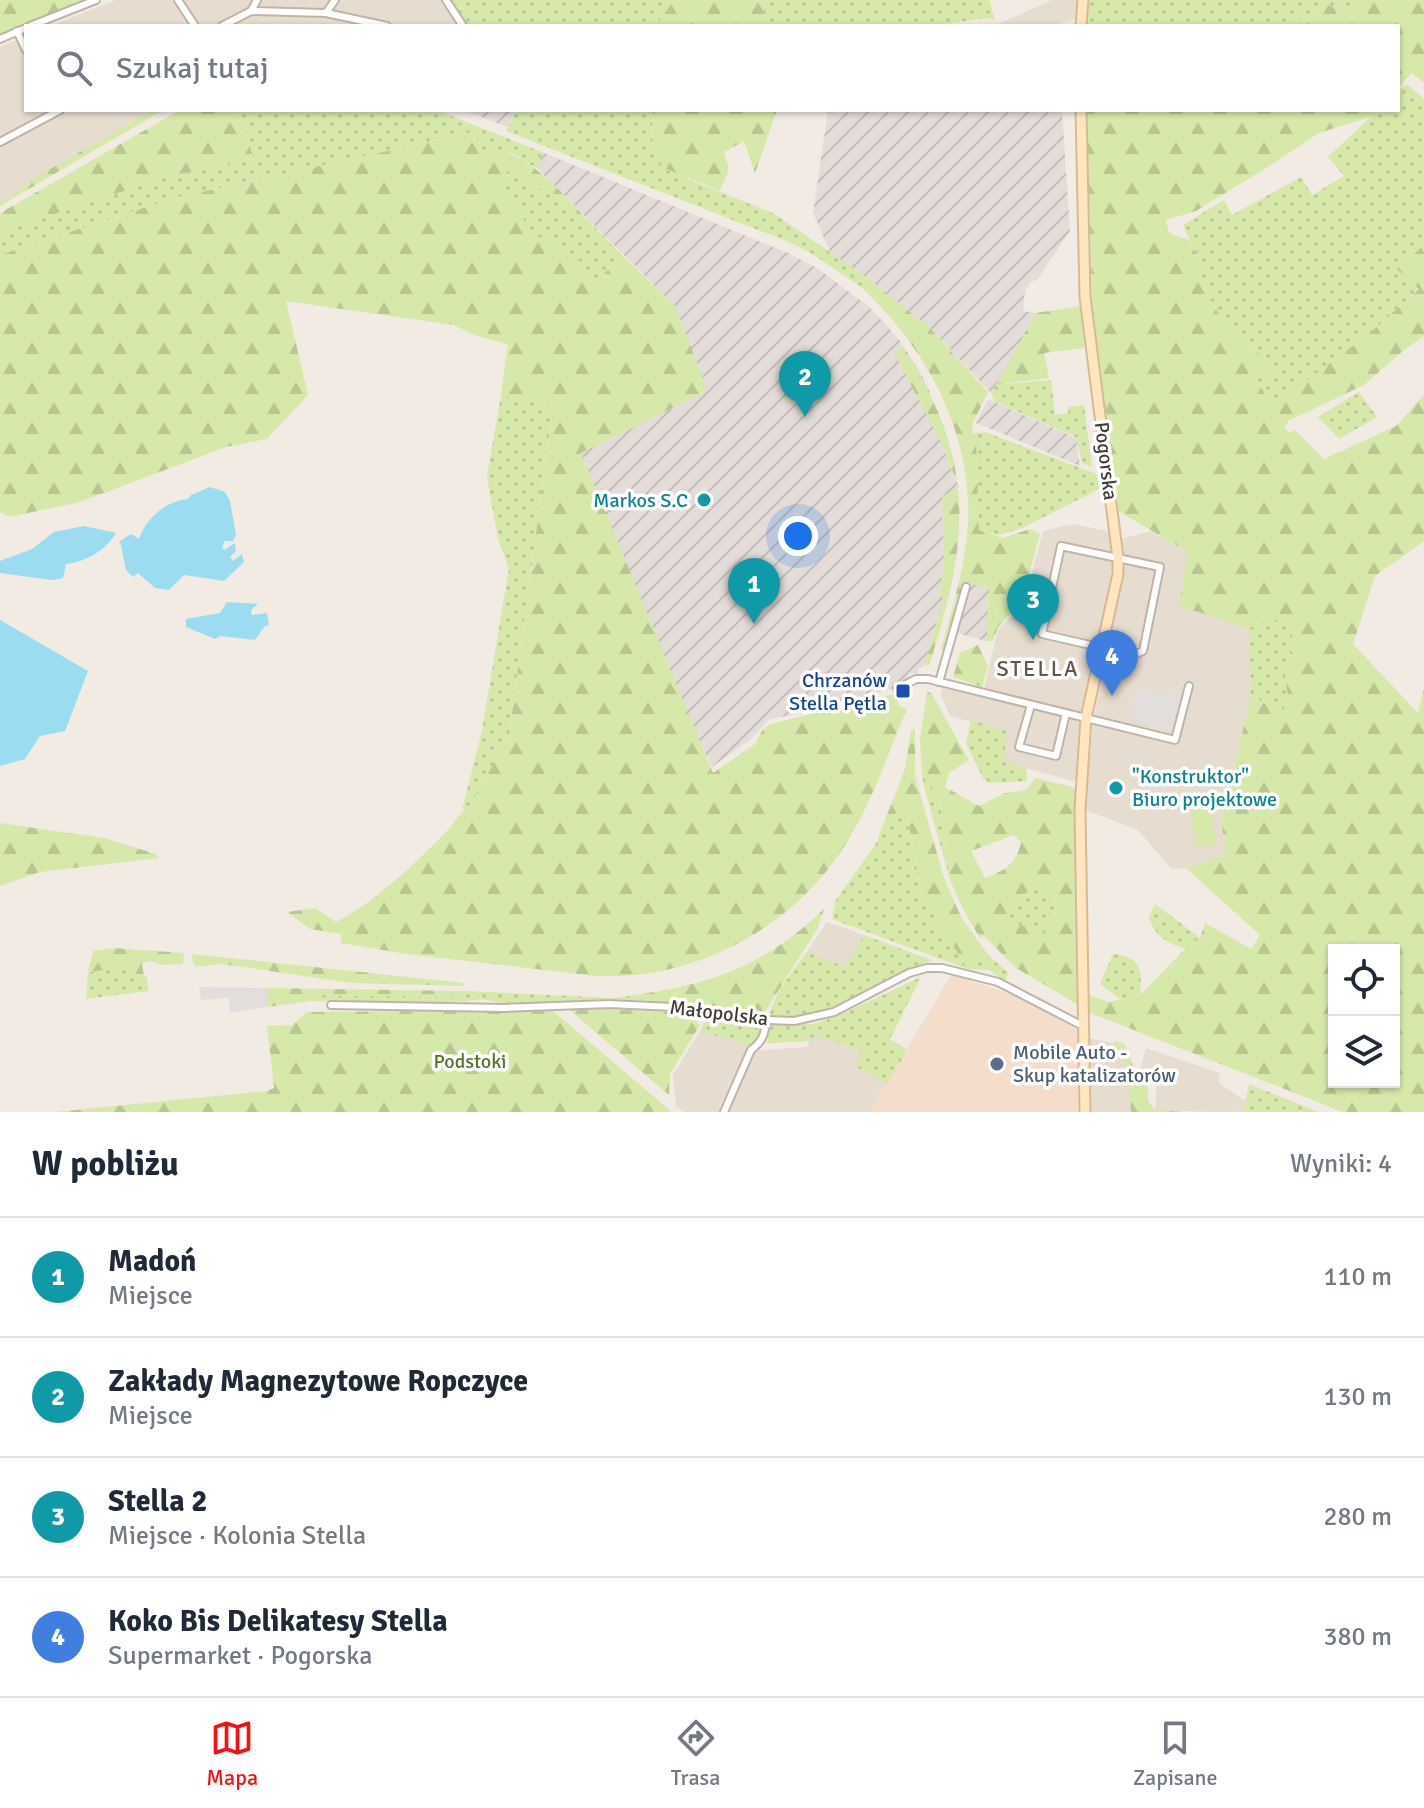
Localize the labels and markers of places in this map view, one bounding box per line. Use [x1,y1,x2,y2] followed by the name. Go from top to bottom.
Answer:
[779,351,831,417] pin: 2
[593,488,688,513] place label: Markos S.C
[695,491,713,509] marker: Markos S.C
[728,558,780,624] pin: 1
[1007,574,1059,640] pin: 3
[1086,630,1138,696] pin: 4
[789,668,888,716] place label: Chrzanów Stella Pętla
[894,682,912,700] marker: Chrzanów Stella Pętla
[1132,764,1277,812] place label: "Konstruktor" Biuro projektowe
[1107,779,1125,797] marker: "Konstruktor" Biuro projektowe
[1013,1040,1176,1088] place label: Mobile Auto - Skup katalizatorów
[988,1055,1006,1073] marker: Mobile Auto - Skup katalizatorów

